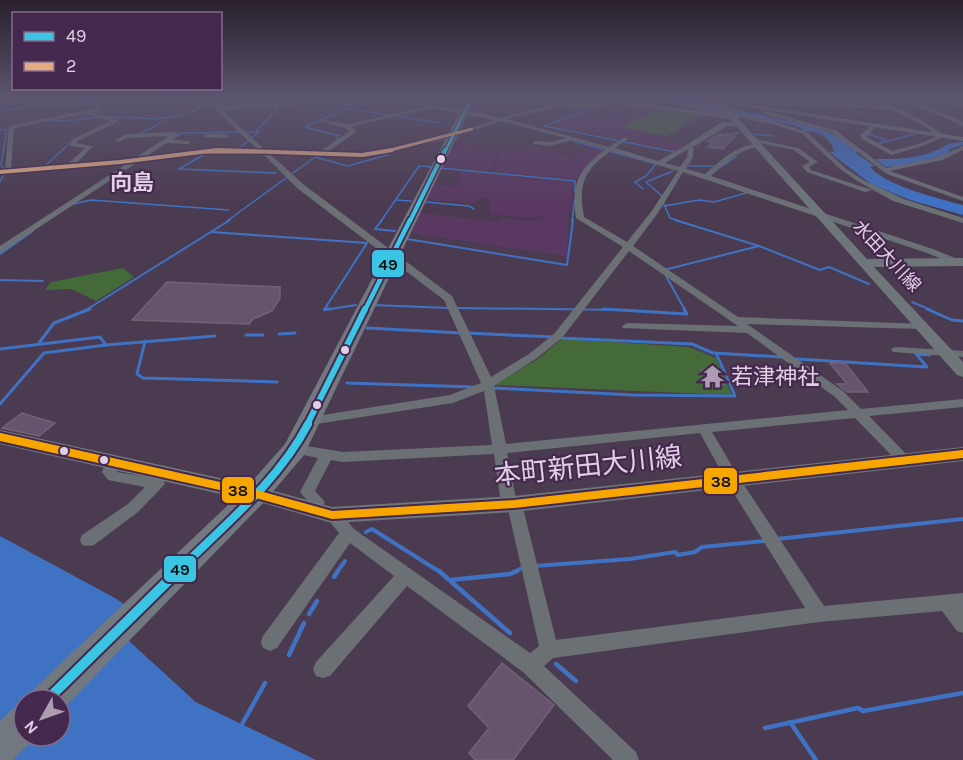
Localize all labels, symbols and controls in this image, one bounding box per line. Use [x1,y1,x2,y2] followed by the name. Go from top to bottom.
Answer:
[12,12,222,90] legend
[66,25,87,47] text: 49
[66,55,76,77] text: 2
[435,153,447,165] unlabelled marker
[110,170,154,196] district label: 向島
[848,216,926,296] street label: 水田大川線
[371,249,405,278] line badge: 49
[378,255,398,274] text: 49
[339,344,351,356] unlabelled marker
[700,364,726,390] temple icon: 若津神社
[731,364,819,390] place label: 若津神社
[311,399,323,411] unlabelled marker
[492,440,684,492] street label: 本町新田大川線
[58,445,70,457] unlabelled marker
[98,454,110,466] unlabelled marker
[703,467,738,495] line badge: 38
[711,472,731,491] text: 38
[221,476,255,504] line badge: 38
[228,481,248,500] text: 38
[163,555,197,583] line badge: 49
[170,560,190,579] text: 49
[12,688,72,748] north arrow
[20,717,42,738] text: N

